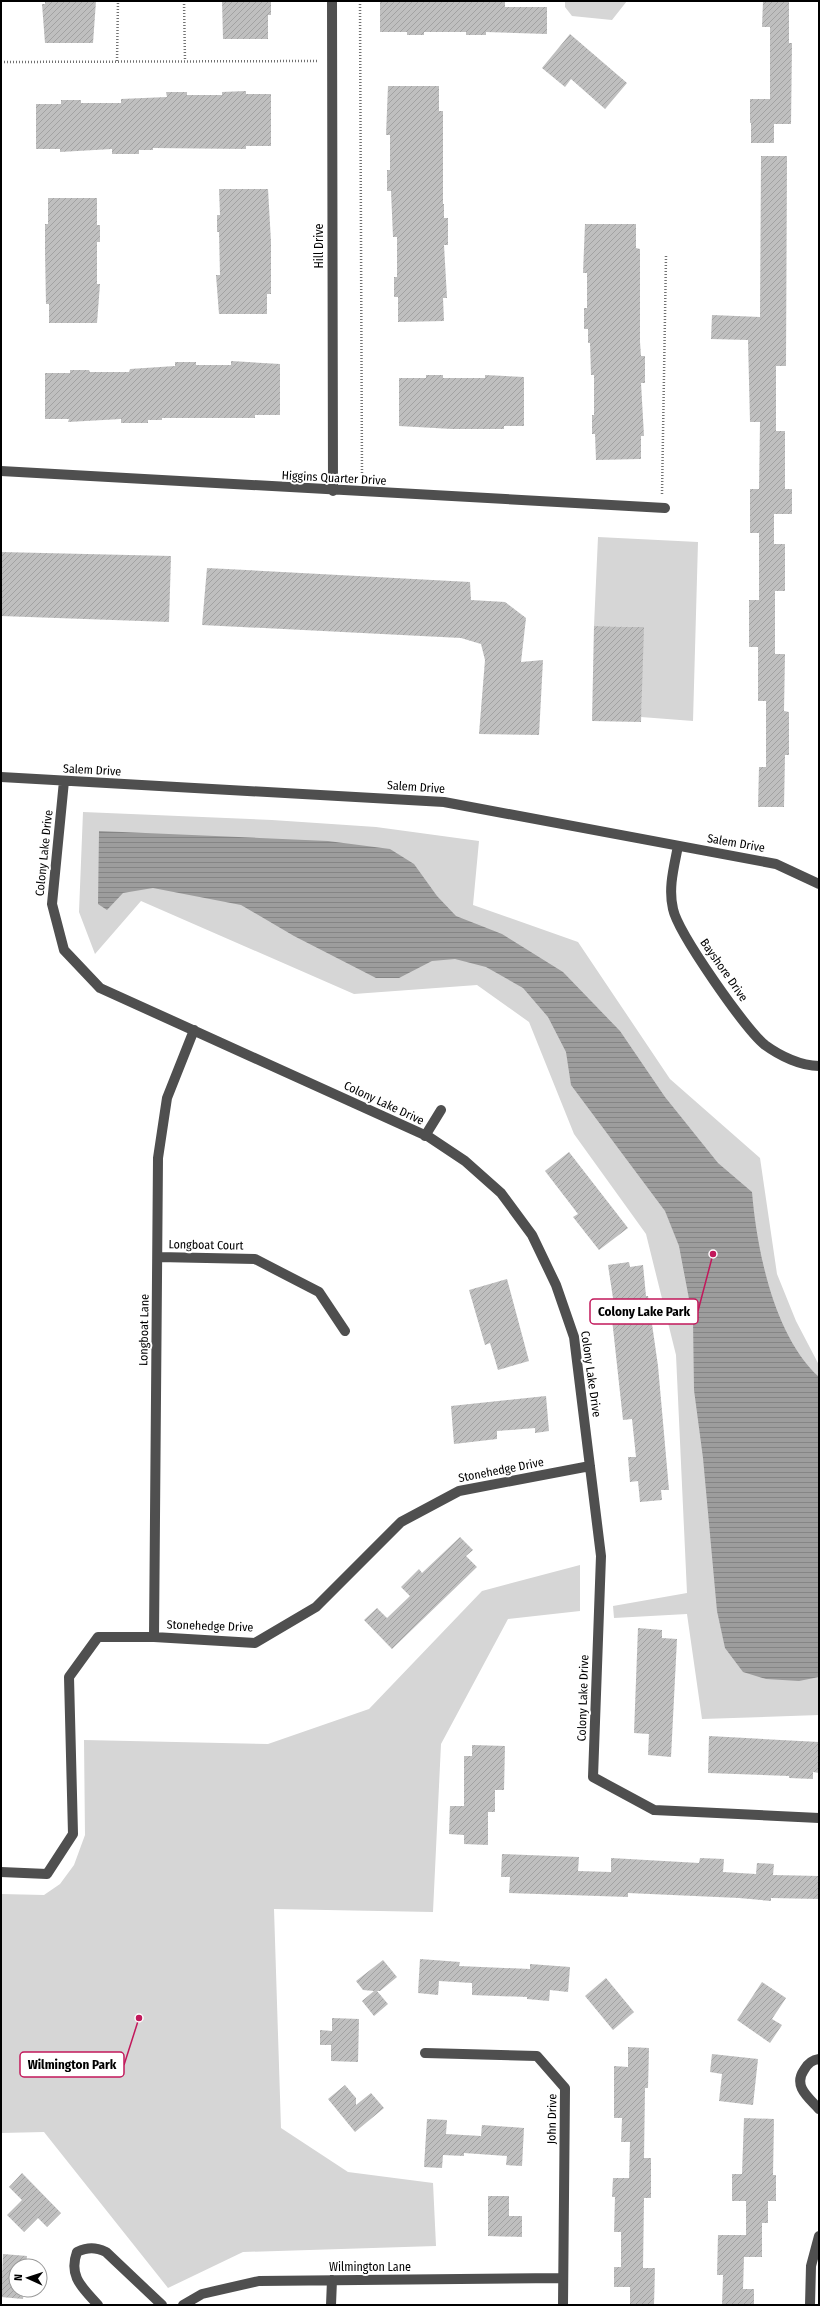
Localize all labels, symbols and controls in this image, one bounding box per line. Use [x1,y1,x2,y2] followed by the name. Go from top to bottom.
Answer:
[312,224,326,268] street label: Hill Drive
[281,468,387,488] street label: Higgins Quarter Drive
[63,761,121,779] street label: Salem Drive
[386,778,446,796] street label: Salem Drive
[33,809,56,897] street label: Colony Lake Drive
[706,831,766,855] street label: Salem Drive
[697,936,751,1004] street label: Bayshore Drive
[342,1078,426,1128] street label: Colony Lake Drive
[168,1237,244,1253] street label: Longboat Court
[136,1294,152,1366] street label: Longboat Lane
[590,1299,698,1324] callout: Colony Lake Park
[598,1304,690,1319] text: Colony Lake Park
[578,1330,604,1418] street label: Colony Lake Drive
[457,1455,545,1485] street label: Stonehedge Drive
[167,1617,254,1635] street label: Stonehedge Drive
[574,1654,592,1742] street label: Colony Lake Drive
[20,2052,124,2077] callout: Wilmington Park
[28,2057,117,2072] text: Wilmington Park
[545,2094,559,2144] street label: John Drive
[8,2258,48,2298] north arrow
[329,2260,411,2274] street label: Wilmington Lane
[12,2274,25,2281] text: N

